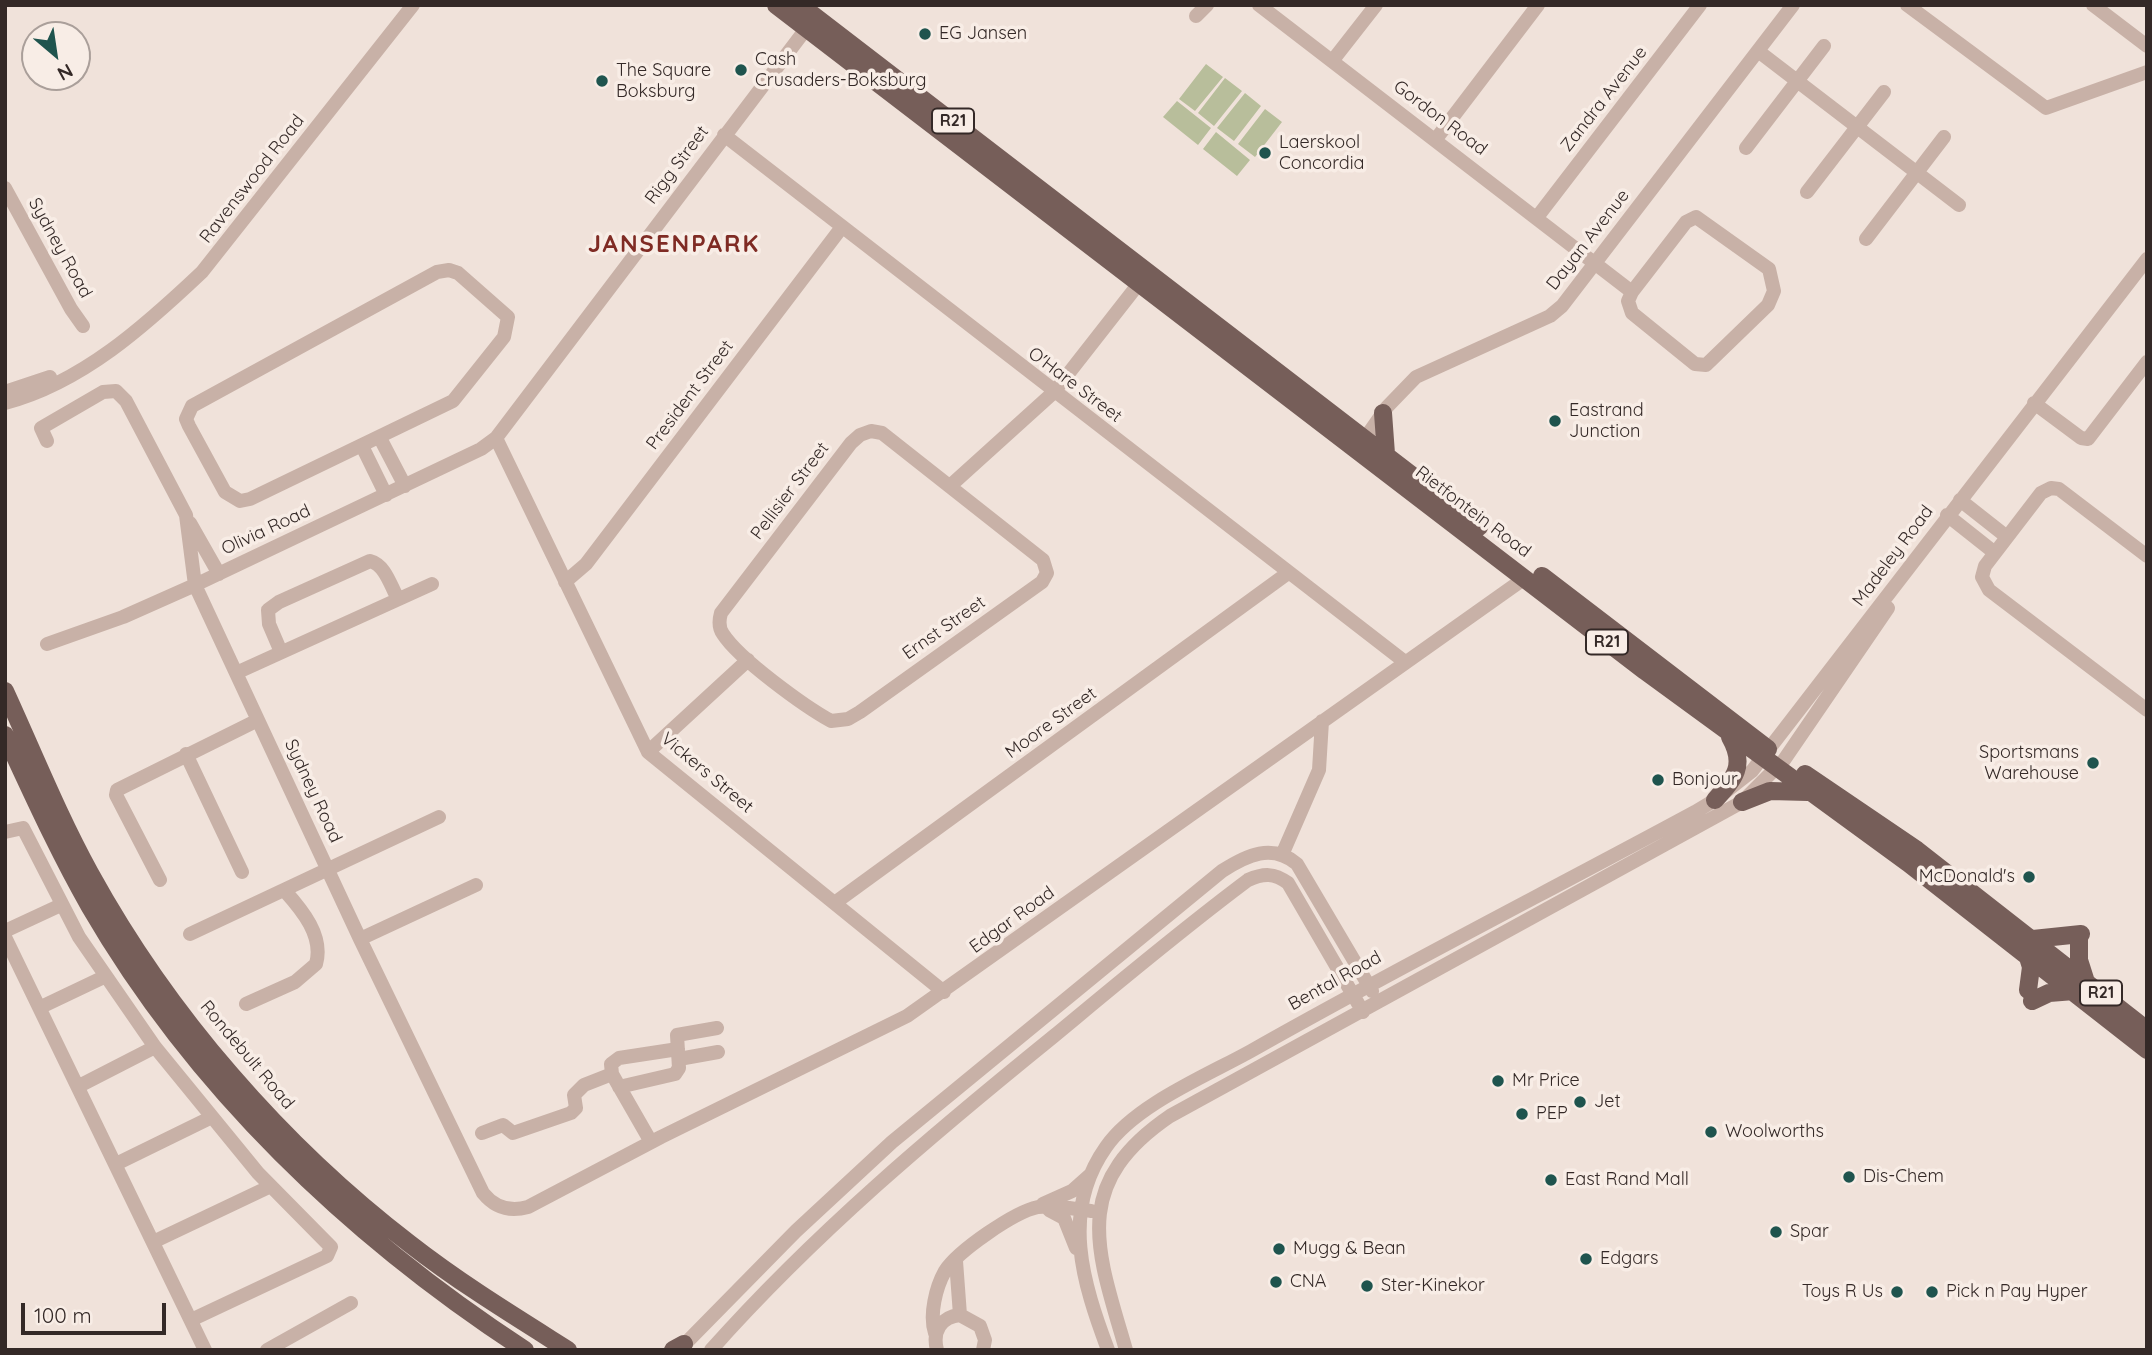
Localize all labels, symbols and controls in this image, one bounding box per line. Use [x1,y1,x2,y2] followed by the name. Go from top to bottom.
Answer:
[21,21,91,91] north arrow
[939,23,1027,45] place label: EG Jansen
[917,26,933,42] marker: EG Jansen
[1556,42,1652,156] street label: Zandra Avenue
[755,49,926,92] place label: Cash Crusaders-Boksburg
[53,59,77,86] text: N
[616,60,711,102] place label: The Square Boksburg
[733,62,749,78] marker: Cash Crusaders-Boksburg
[594,73,610,89] marker: The Square Boksburg
[1389,76,1491,160] street label: Gordon Road
[932,108,974,134] road number: R21
[195,110,309,248] street label: Ravenswood Road
[641,122,713,208] street label: Rigg Street
[1279,132,1364,174] place label: Laerskool Concordia
[1257,145,1273,161] marker: Laerskool Concordia
[1542,185,1634,295] street label: Dayan Avenue
[24,194,96,302] street label: Sydney Road
[589,231,759,259] district label: JANSENPARK
[642,336,738,454] street label: President Street
[1024,343,1126,427] street label: O'Hare Street
[1569,400,1644,442] place label: Eastrand Junction
[1547,413,1563,429] marker: Eastrand Junction
[746,438,834,544] street label: Pellisier Street
[1411,462,1535,562] street label: Rietfontein Road
[218,500,314,560] street label: Olivia Road
[1848,501,1938,611] street label: Madeley Road
[898,592,990,664] street label: Ernst Street
[1586,629,1628,654] road number: R21
[1001,683,1101,763] street label: Moore Street
[656,728,758,818] street label: Vickers Street
[280,736,346,846] street label: Sydney Road
[1979,742,2079,784] place label: Sportsmans Warehouse
[2085,755,2101,771] marker: Sportsmans Warehouse
[1672,769,1738,791] place label: Bonjour
[1650,772,1666,788] marker: Bonjour
[1919,866,2015,888] place label: McDonald's
[2021,869,2037,885] marker: McDonald's
[965,882,1059,958] street label: Edgar Road
[1285,947,1385,1015] street label: Bental Road
[2080,981,2122,1006] road number: R21
[195,996,299,1114] street label: Rondebult Road
[1512,1070,1580,1092] place label: Mr Price
[1490,1073,1506,1089] marker: Mr Price
[1594,1091,1621,1113] place label: Jet
[1572,1094,1588,1110] marker: Jet
[1536,1103,1568,1125] place label: PEP
[1514,1106,1530,1122] marker: PEP
[1725,1121,1824,1143] place label: Woolworths
[1703,1124,1719,1140] marker: Woolworths
[1863,1166,1944,1188] place label: Dis-Chem
[1565,1169,1689,1191] place label: East Rand Mall
[1841,1169,1857,1185] marker: Dis-Chem
[1543,1172,1559,1188] marker: East Rand Mall
[1790,1221,1829,1243] place label: Spar
[1768,1224,1784,1240] marker: Spar
[1293,1238,1406,1260] place label: Mugg & Bean
[1271,1241,1287,1257] marker: Mugg & Bean
[1600,1248,1658,1270] place label: Edgars
[1578,1251,1594,1267] marker: Edgars
[1290,1271,1327,1293] place label: CNA
[1268,1274,1284,1290] marker: CNA
[1381,1275,1485,1297] place label: Ster-Kinekor
[1359,1278,1375,1294] marker: Ster-Kinekor
[1802,1281,1883,1303] place label: Toys R Us
[1946,1281,2088,1303] place label: Pick n Pay Hyper
[1889,1284,1905,1300] marker: Toys R Us
[1924,1284,1940,1300] marker: Pick n Pay Hyper
[24,1288,170,1332] scale bar
[34,1302,92,1328] text: 100 m

